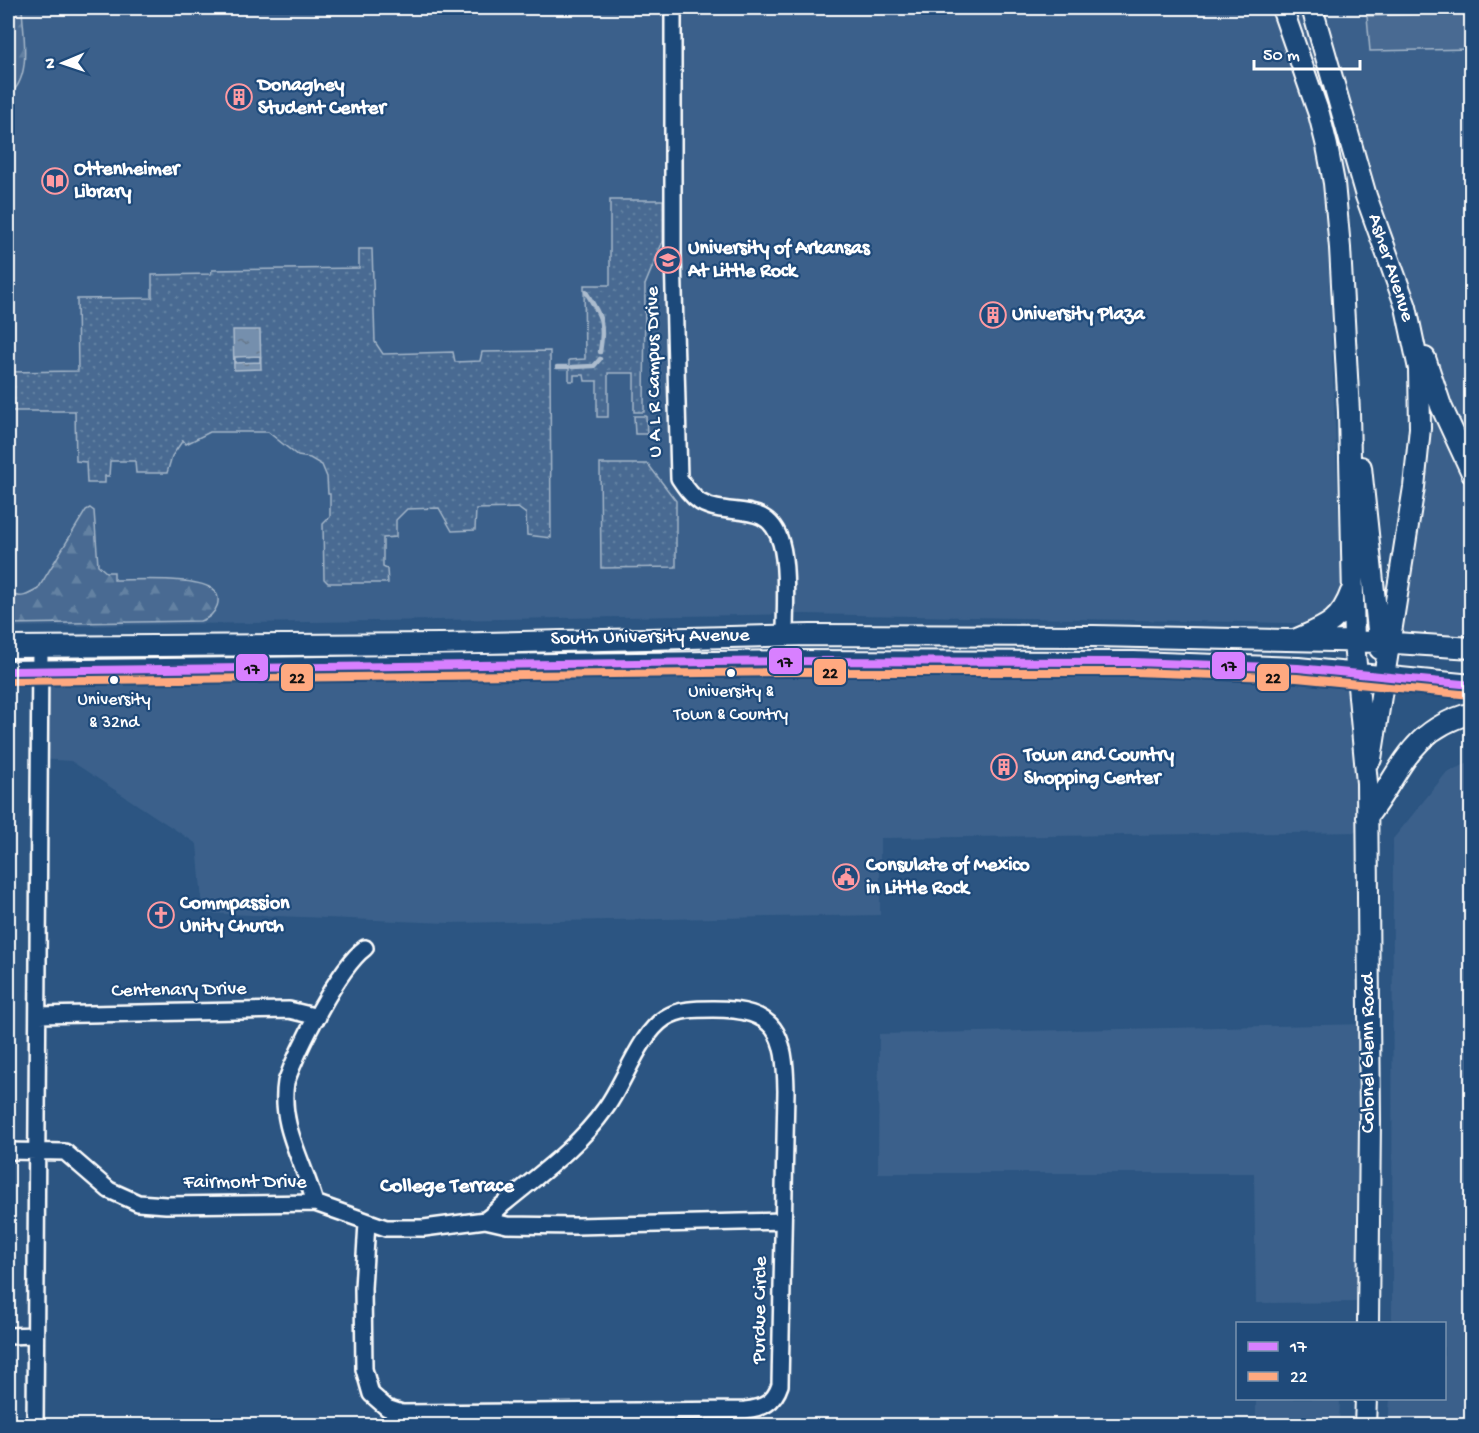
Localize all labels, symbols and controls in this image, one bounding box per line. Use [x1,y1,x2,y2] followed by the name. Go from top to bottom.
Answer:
[33,33,93,93] north arrow
[1254,33,1360,71] scale bar
[1263,46,1300,67] text: 50 m
[42,57,61,69] text: N
[256,75,387,121] place label: Donaghey Student Center
[224,82,254,112] building icon: Donaghey Student Center
[74,159,181,205] place label: Ottenheimer Library
[40,166,70,196] library icon: Ottenheimer Library
[1362,211,1418,326] street label: Asher Avenue
[687,238,871,284] place label: University of Arkansas At Little Rock
[653,245,683,275] school or university icon: University of Arkansas At Little Rock
[642,286,668,458] street label: U A L R Campus Drive
[978,300,1008,330] building icon: University Plaza
[1012,304,1145,327] place label: University Plaza
[550,625,750,651] street label: South University Avenue
[768,647,803,675] line badge: 17
[1211,651,1246,680] line badge: 17
[235,653,269,682] line badge: 17
[777,655,793,674] text: 17
[813,658,847,686] line badge: 22
[1221,659,1237,678] text: 17
[244,662,260,681] text: 17
[280,663,314,692] line badge: 22
[1256,663,1290,692] line badge: 22
[822,666,838,685] text: 22
[725,667,737,679] marker: University & Town & Country
[289,671,305,690] text: 22
[1265,671,1281,690] text: 22
[108,674,120,686] marker: University & 32nd
[673,682,788,726] place label: University & Town & Country
[77,690,151,734] place label: University & 32nd
[1022,745,1174,791] place label: Town and Country Shopping Center
[989,752,1019,782] building icon: Town and Country Shopping Center
[865,855,1030,901] place label: Consulate of Mexico in Little Rock
[831,862,861,892] public building icon: Consulate of Mexico in Little Rock
[179,893,290,939] place label: Commpassion Unity Church
[146,900,176,930] church icon: Commpassion Unity Church
[1358,971,1381,1133] street label: Colonel Glenn Road
[111,978,247,1004] street label: Centenary Drive
[182,1172,307,1195] street label: Fairmont Drive
[379,1175,515,1200] district label: College Terrace
[749,1255,773,1365] street label: Purdue Circle
[1236,1322,1446,1400] legend
[1289,1338,1307,1359] text: 17
[1290,1368,1308,1389] text: 22

